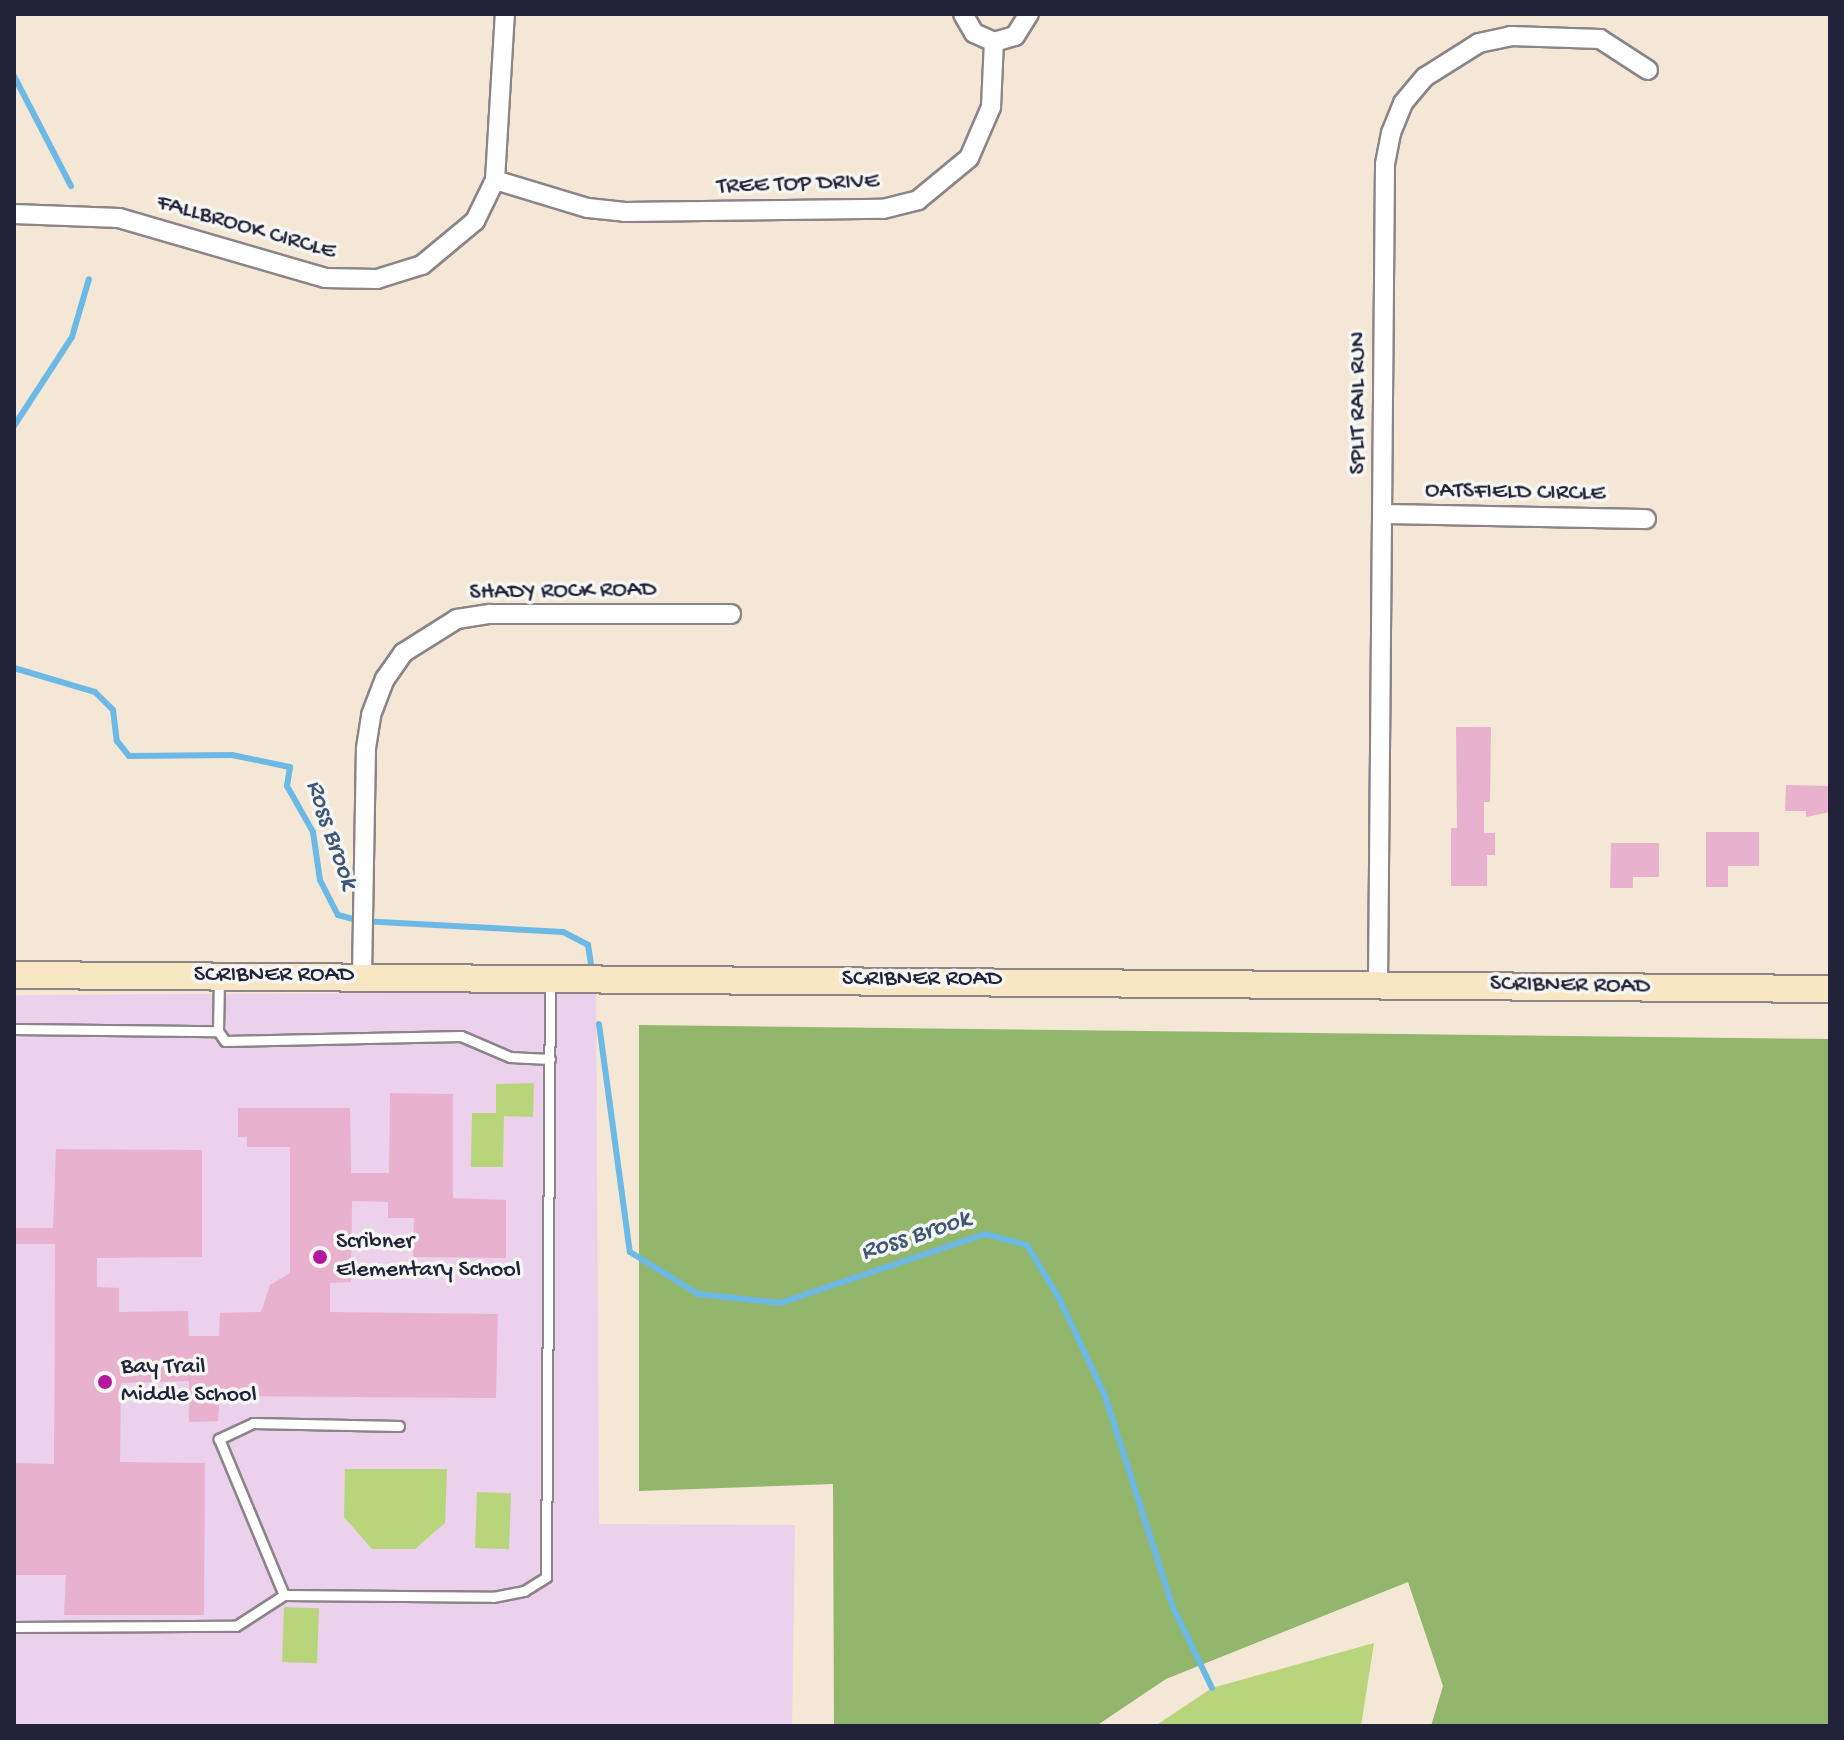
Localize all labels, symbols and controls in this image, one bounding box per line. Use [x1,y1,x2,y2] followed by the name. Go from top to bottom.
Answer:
[716,168,880,202] street label: TREE TOP DRIVE
[153,189,339,267] street label: FALLBROOK CIRCLE
[1345,332,1373,474] street label: SPLIT RAIL RUN
[1425,477,1605,509] street label: OATSFIELD CIRCLE
[469,576,657,608] street label: SHADY ROCK ROAD
[297,776,363,894] water label: Ross Brook
[194,962,354,990] street label: SCRIBNER ROAD
[842,966,1002,994] street label: SCRIBNER ROAD
[1490,970,1650,1002] street label: SCRIBNER ROAD
[857,1205,975,1269] water label: Ross Brook
[336,1229,521,1285] place label: Scribner Elementary School
[311,1248,329,1266] marker: Scribner Elementary School
[121,1354,257,1410] place label: Bay Trail Middle School
[96,1373,114,1391] marker: Bay Trail Middle School

